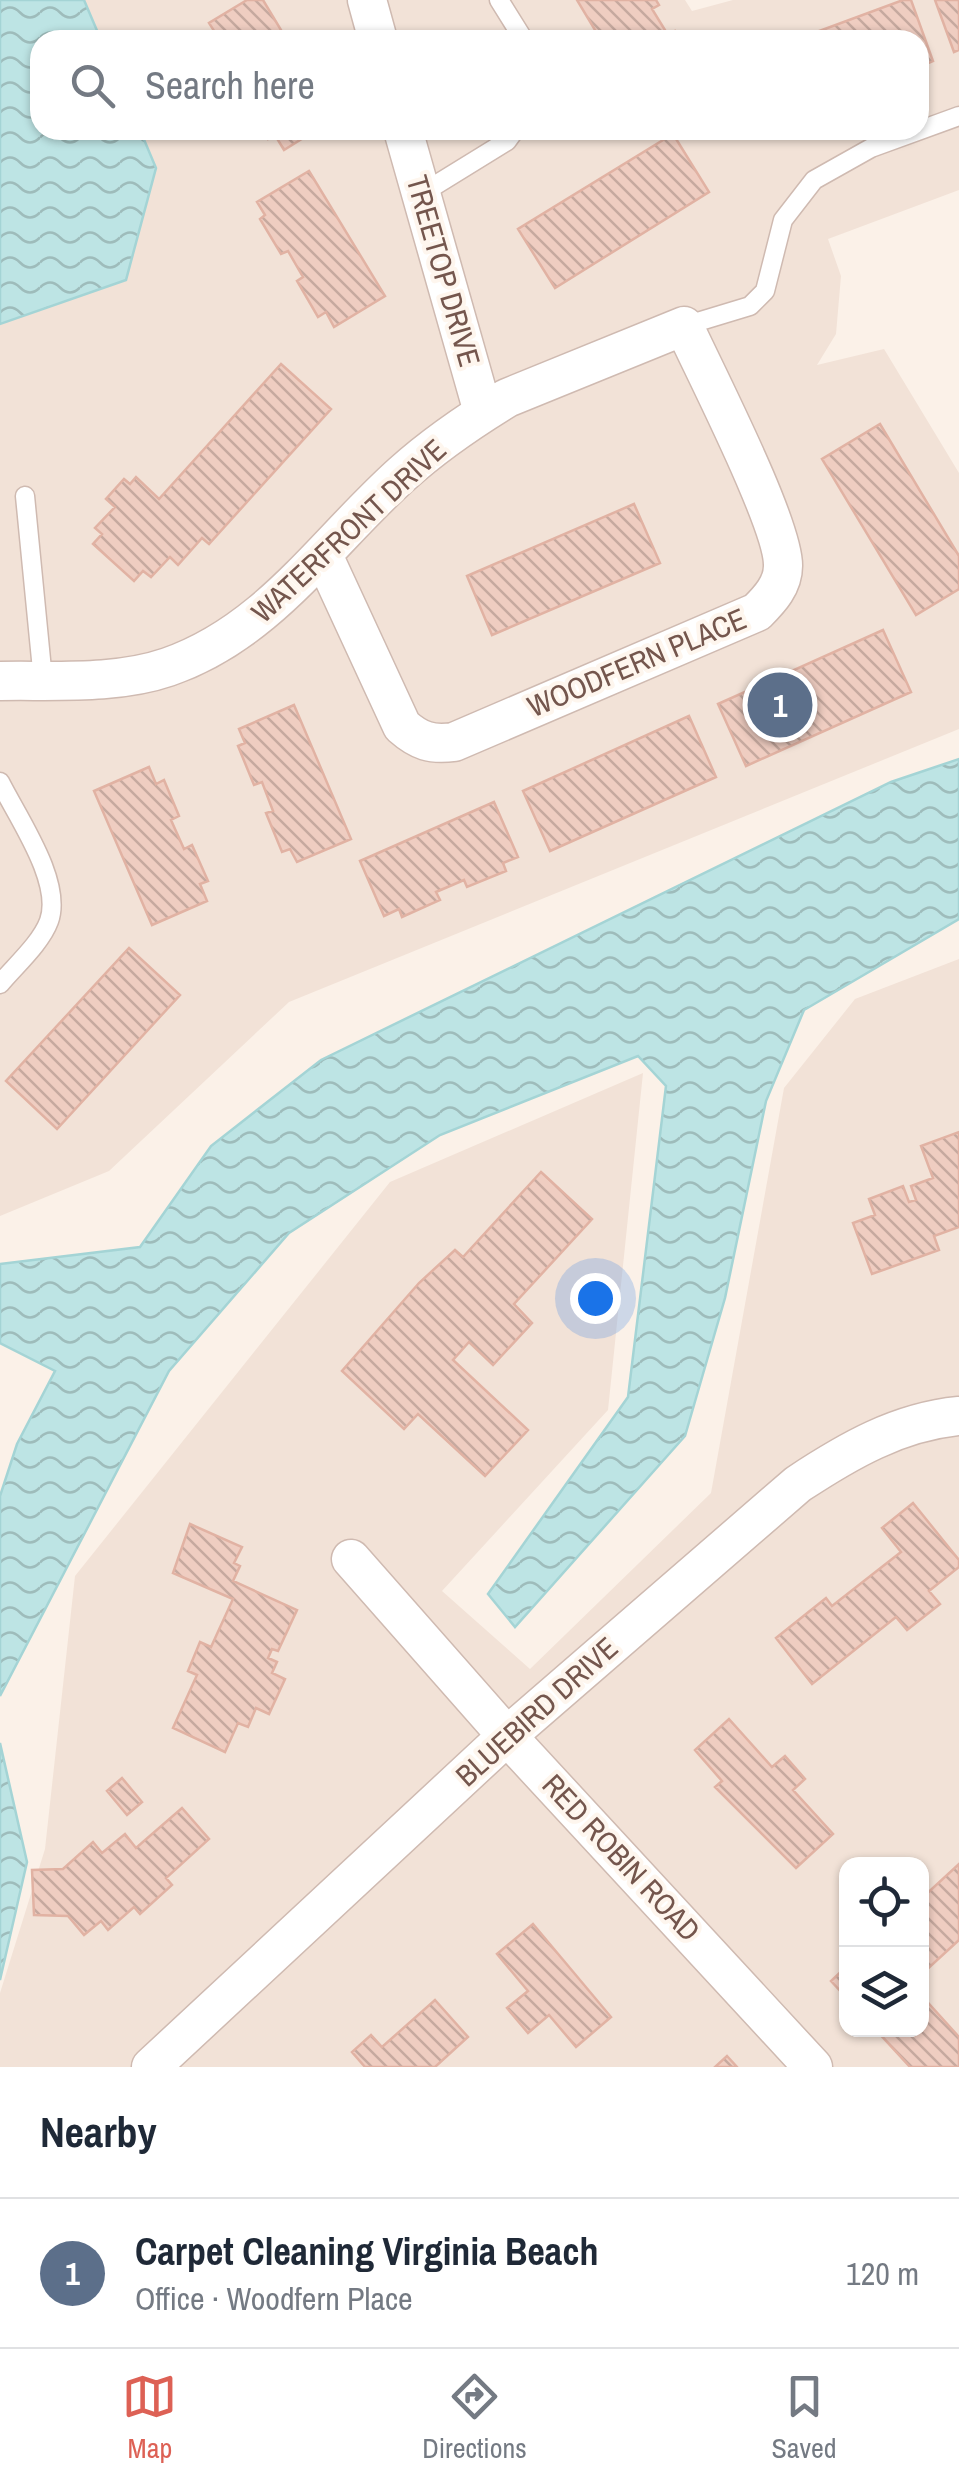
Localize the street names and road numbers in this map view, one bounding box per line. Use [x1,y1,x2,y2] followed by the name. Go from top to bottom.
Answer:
[398,170,490,371] street label: TREETOP DRIVE
[242,430,454,631] street label: WATERFRONT DRIVE
[521,598,752,726] street label: WOODFERN PLACE
[447,1628,626,1795] street label: BLUEBIRD DRIVE
[534,1765,710,1949] street label: RED ROBIN ROAD

